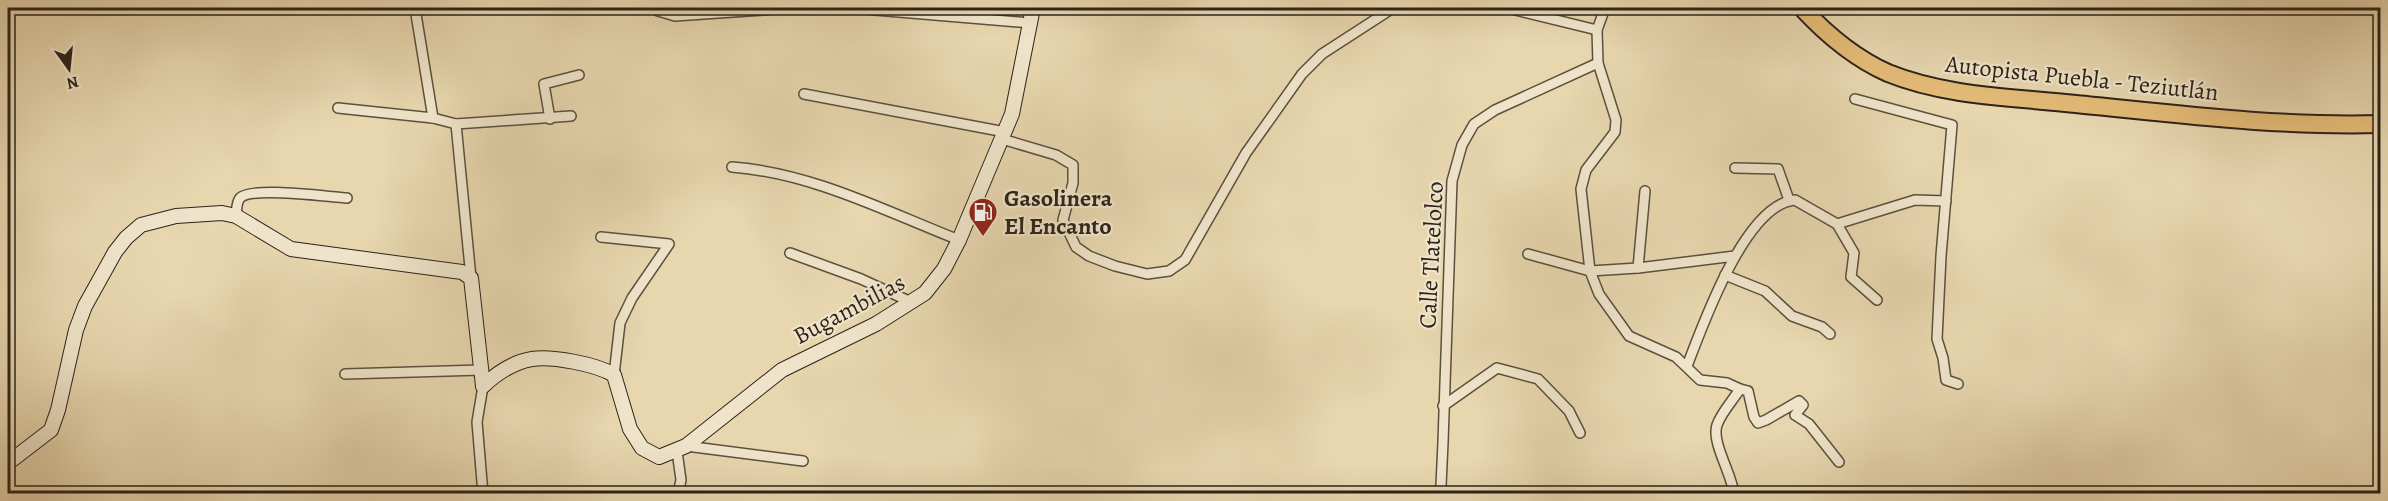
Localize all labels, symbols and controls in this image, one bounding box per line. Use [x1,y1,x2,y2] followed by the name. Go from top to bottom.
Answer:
[39,39,99,99] north arrow
[1943,48,2220,108] street label: Autopista Puebla - Teziutlán
[64,70,81,95] text: N
[1411,181,1451,329] street label: Calle Tlatelolco
[1004,182,1113,242] place label: Gasolinera El Encanto
[967,196,999,238] fuel station icon: Gasolinera El Encanto
[787,266,911,352] street label: Bugambilias

